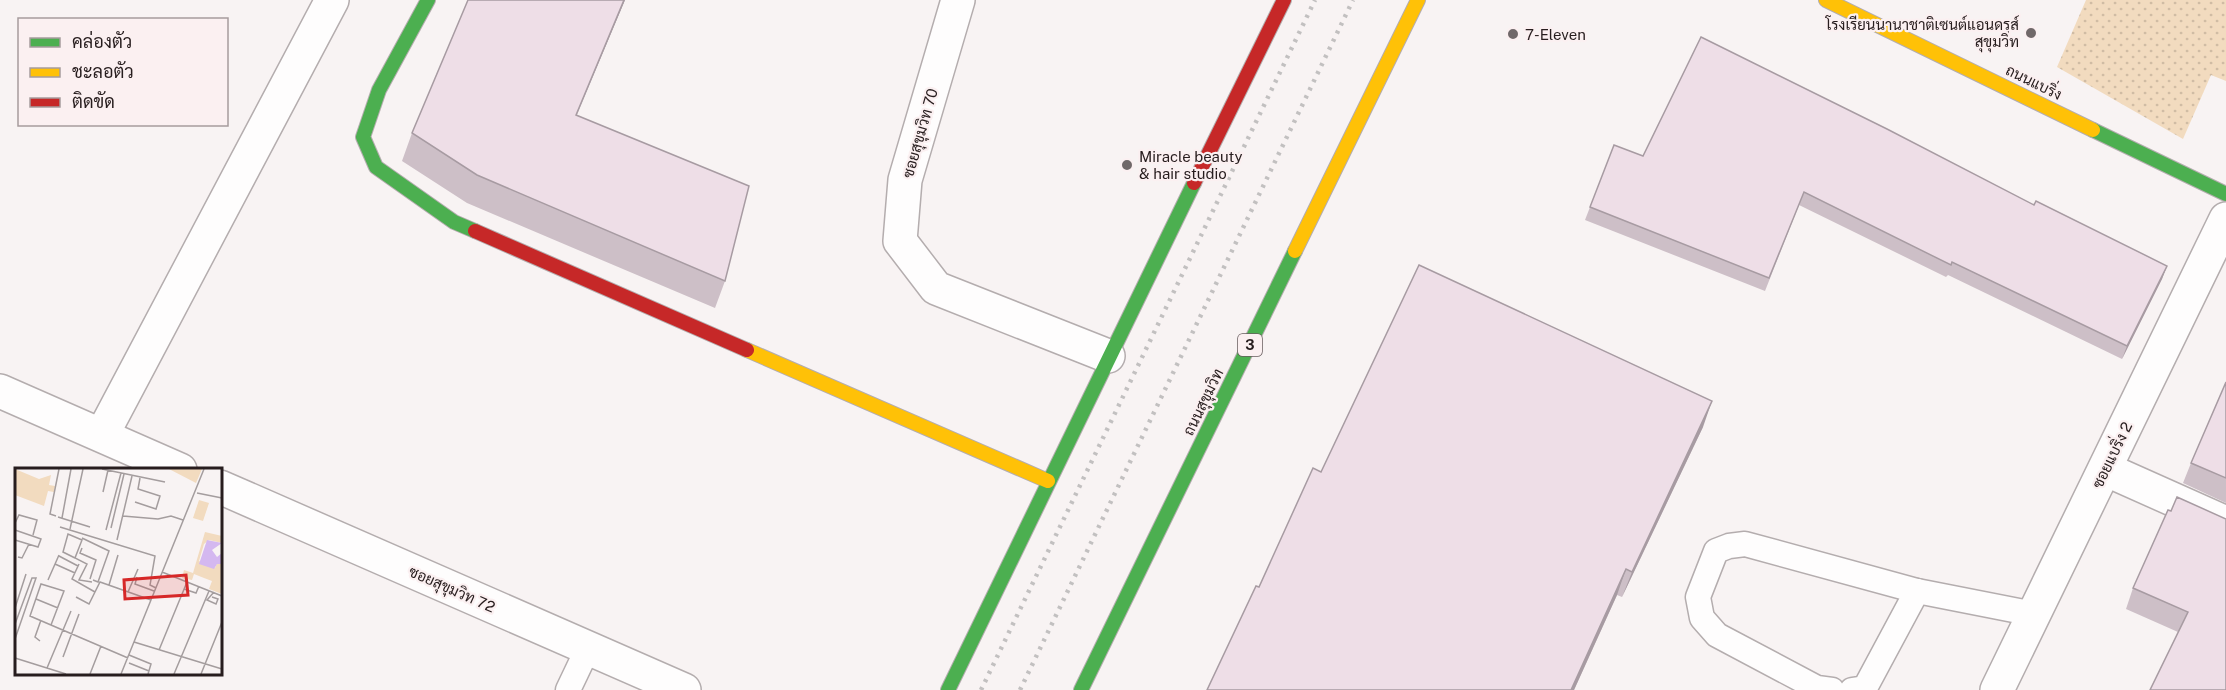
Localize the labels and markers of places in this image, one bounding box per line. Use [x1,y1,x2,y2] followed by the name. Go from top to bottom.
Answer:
[1825,15,2019,53] place label: โรงเรียนนานาชาติเซนต์แอนดรูส์ สุขุมวิท
[1525,26,1586,43] place label: 7-Eleven
[2024,26,2038,40] marker: โรงเรียนนานาชาติเซนต์แอนดรูส์ สุขุมวิท
[1506,27,1520,41] marker: 7-Eleven
[1139,148,1242,182] place label: Miracle beauty & hair studio
[1120,158,1134,172] marker: Miracle beauty & hair studio

